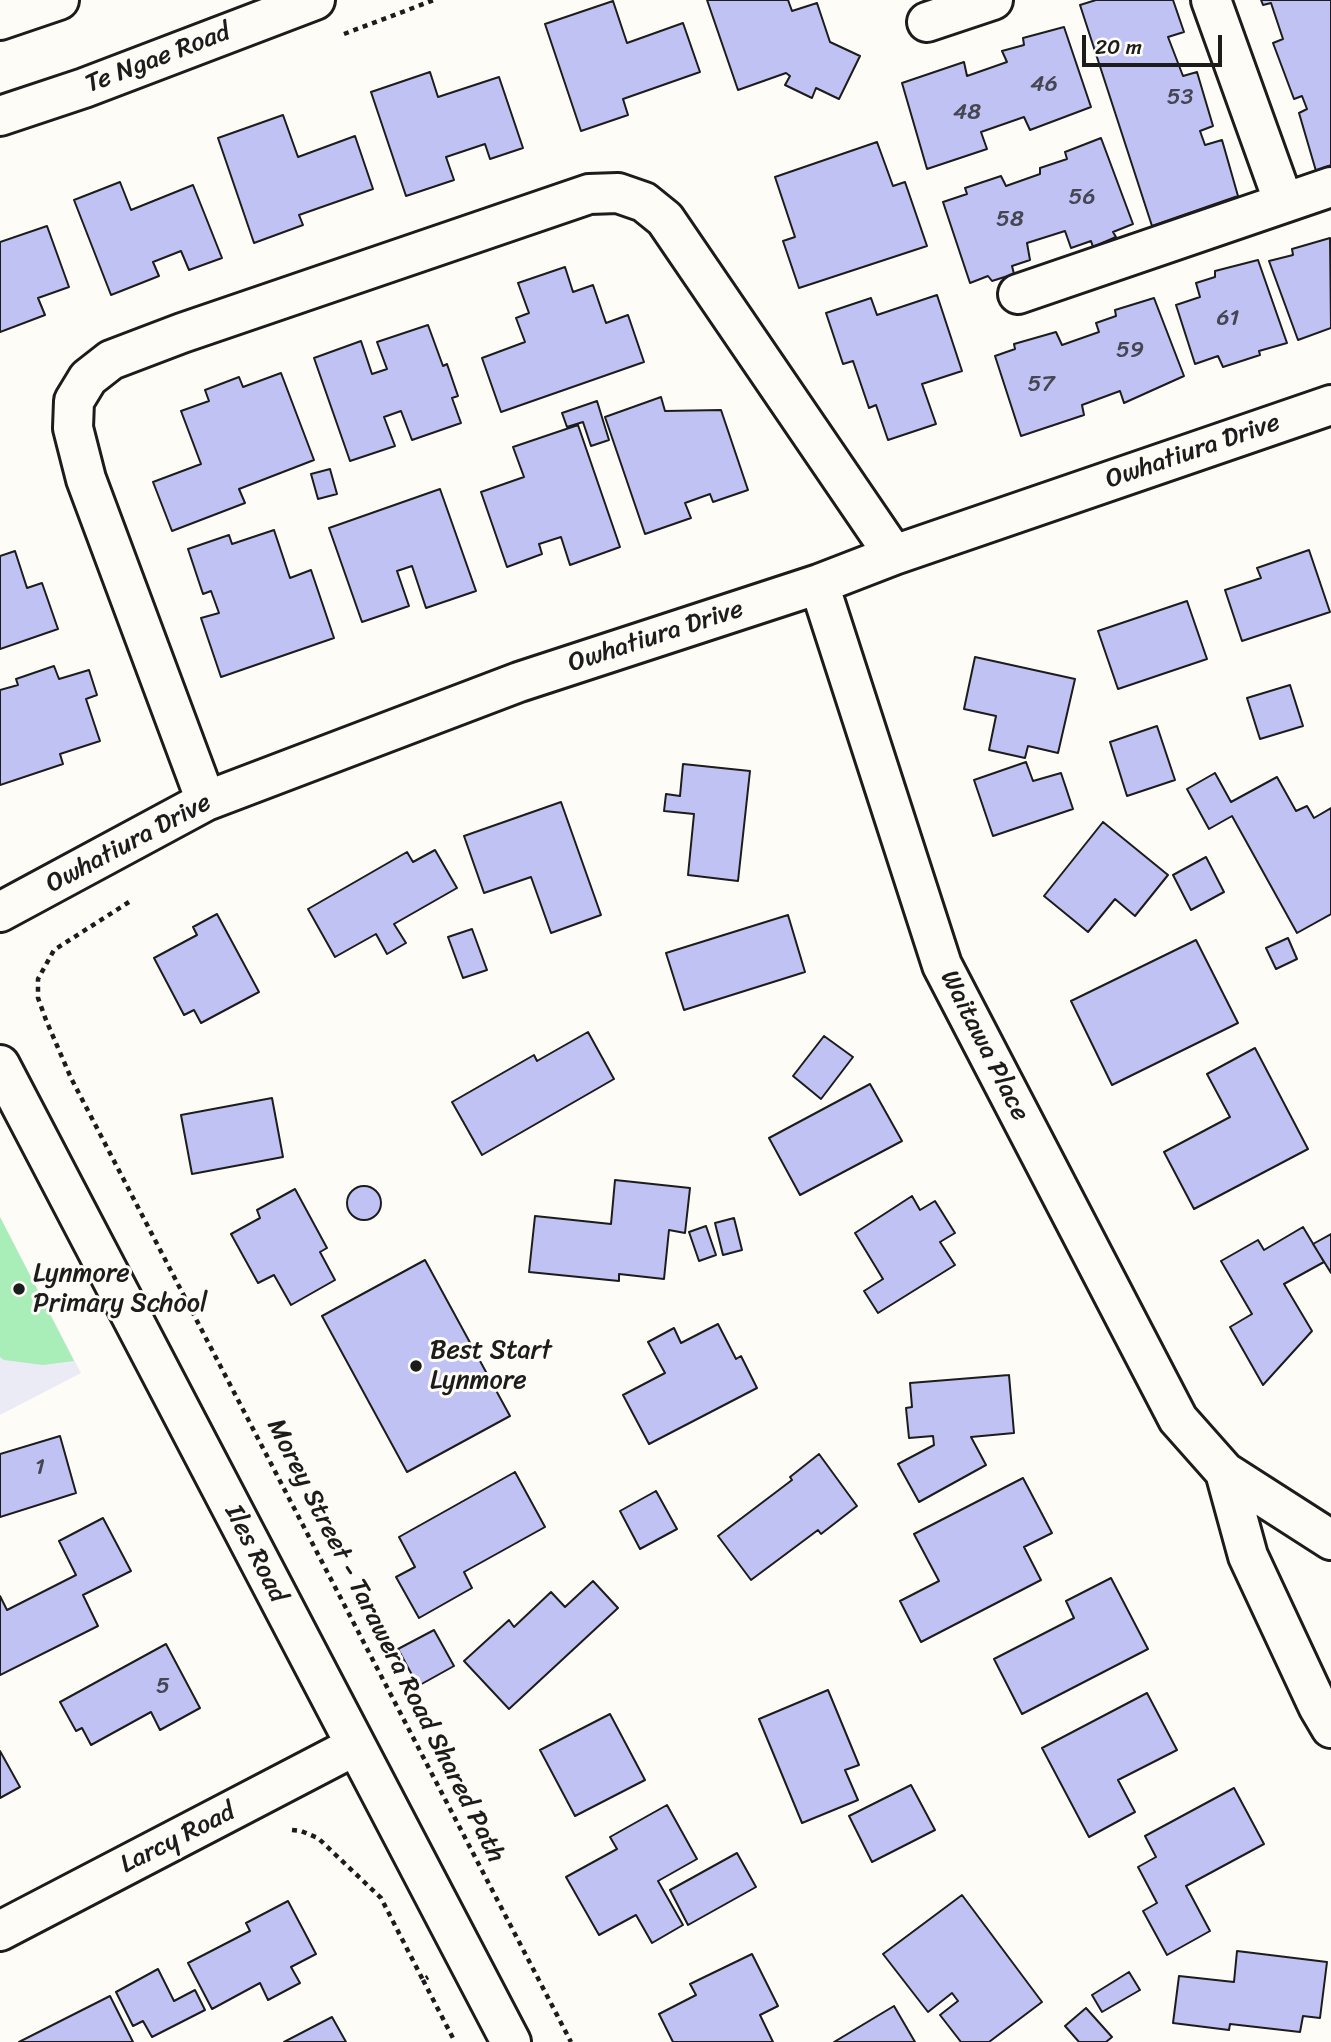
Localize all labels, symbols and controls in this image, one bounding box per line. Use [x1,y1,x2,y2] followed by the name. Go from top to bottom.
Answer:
[81,17,235,101] street label: Te Ngae Road
[1086,21,1226,65] scale bar
[1095,28,1142,66] text: 20 m
[1030,71,1058,99] house number: 46
[1167,84,1193,112] house number: 53
[953,99,981,127] house number: 48
[1068,184,1096,212] house number: 56
[996,206,1024,234] house number: 58
[1217,305,1239,333] house number: 61
[1116,337,1144,365] house number: 59
[1027,371,1055,399] house number: 57
[1102,408,1284,496] street label: Owhatiura Drive
[564,594,748,680] street label: Owhatiura Drive
[41,787,217,901] street label: Owhatiura Drive
[933,965,1035,1127] street label: Waitawa Place
[33,1258,207,1320] place label: Lynmore Primary School
[11,1281,27,1297] marker: Lynmore Primary School
[430,1335,552,1396] place label: Best Start Lynmore
[408,1358,424,1374] marker: Best Start Lynmore
[259,1414,511,1868] street label: Morey Street - Tarawera Road Shared Path
[35,1454,45,1482] house number: 1
[217,1500,293,1608] street label: Iles Road
[156,1673,170,1701] house number: 5
[115,1797,241,1881] street label: Larcy Road

